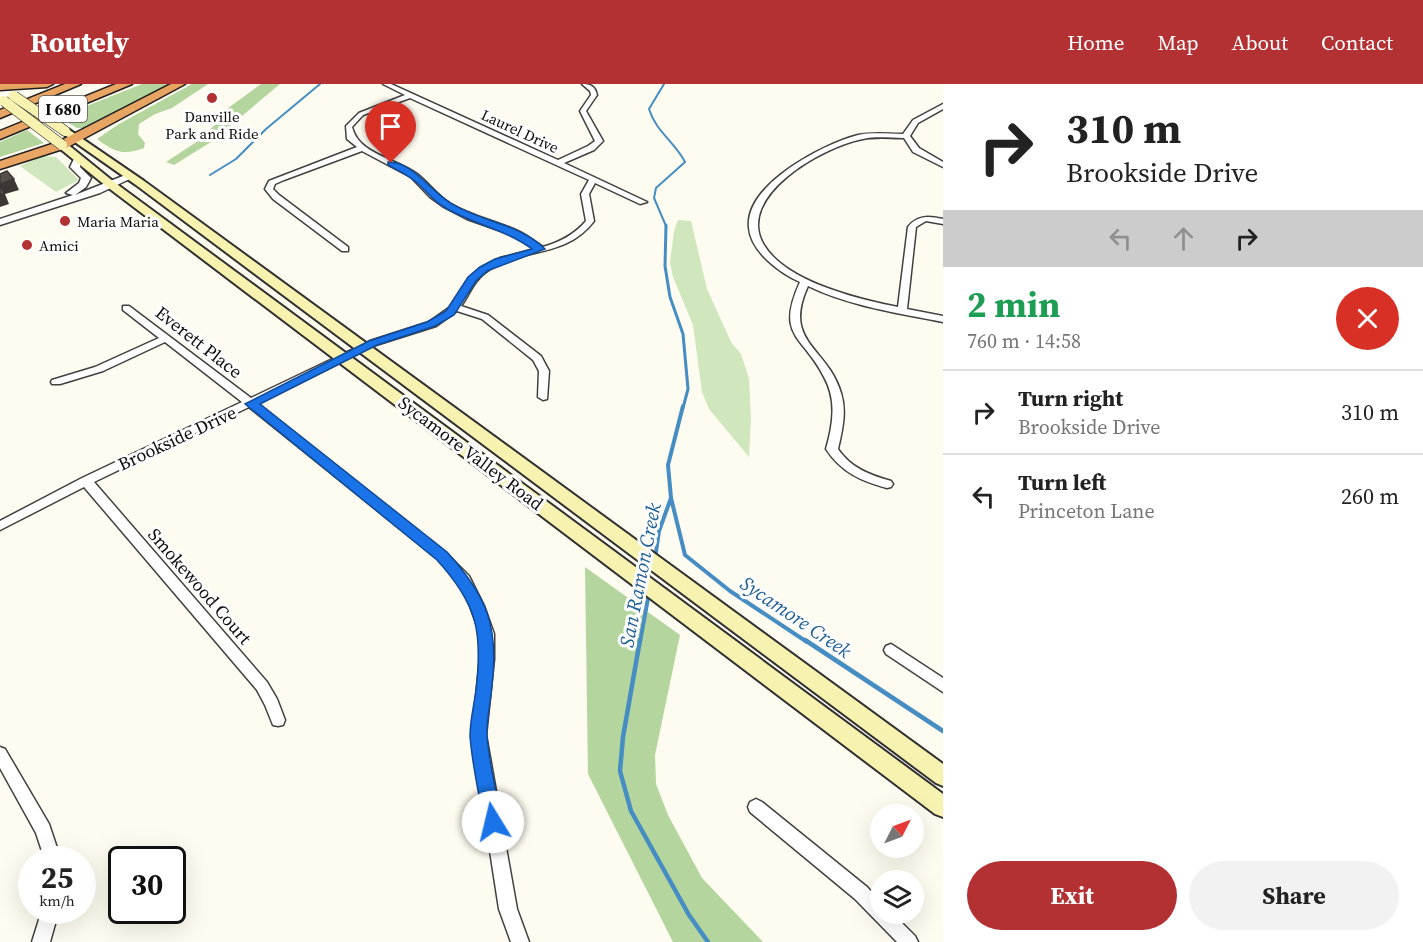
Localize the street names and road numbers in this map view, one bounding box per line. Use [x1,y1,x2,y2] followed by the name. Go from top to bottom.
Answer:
[39,96,87,122] road number: I 680
[478,104,562,158] street label: Laurel Drive
[150,300,248,384] street label: Everett Place
[393,390,549,516] street label: Sycamore Valley Road
[114,400,240,476] street label: Brookside Drive
[142,522,258,650] street label: Smokewood Court

